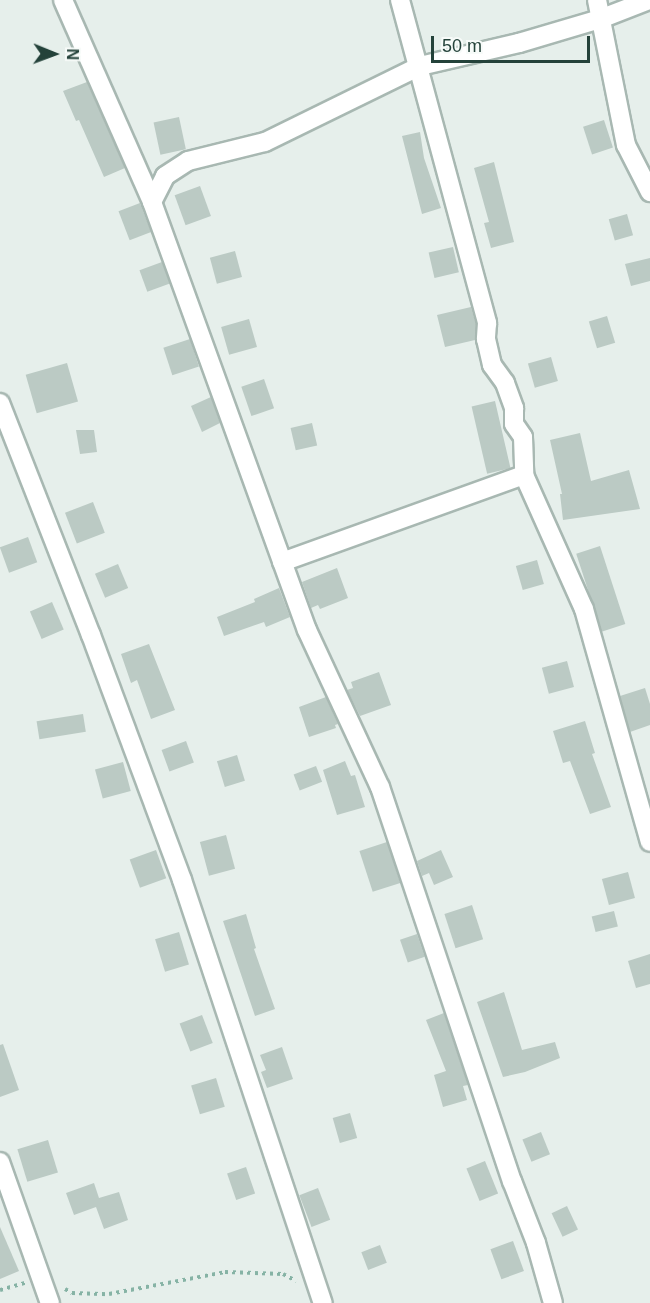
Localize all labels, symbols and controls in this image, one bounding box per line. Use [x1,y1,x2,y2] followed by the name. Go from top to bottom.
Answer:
[24,24,84,84] north arrow
[434,24,593,62] scale bar
[442,36,482,56] text: 50 m
[64,48,81,60] text: N

